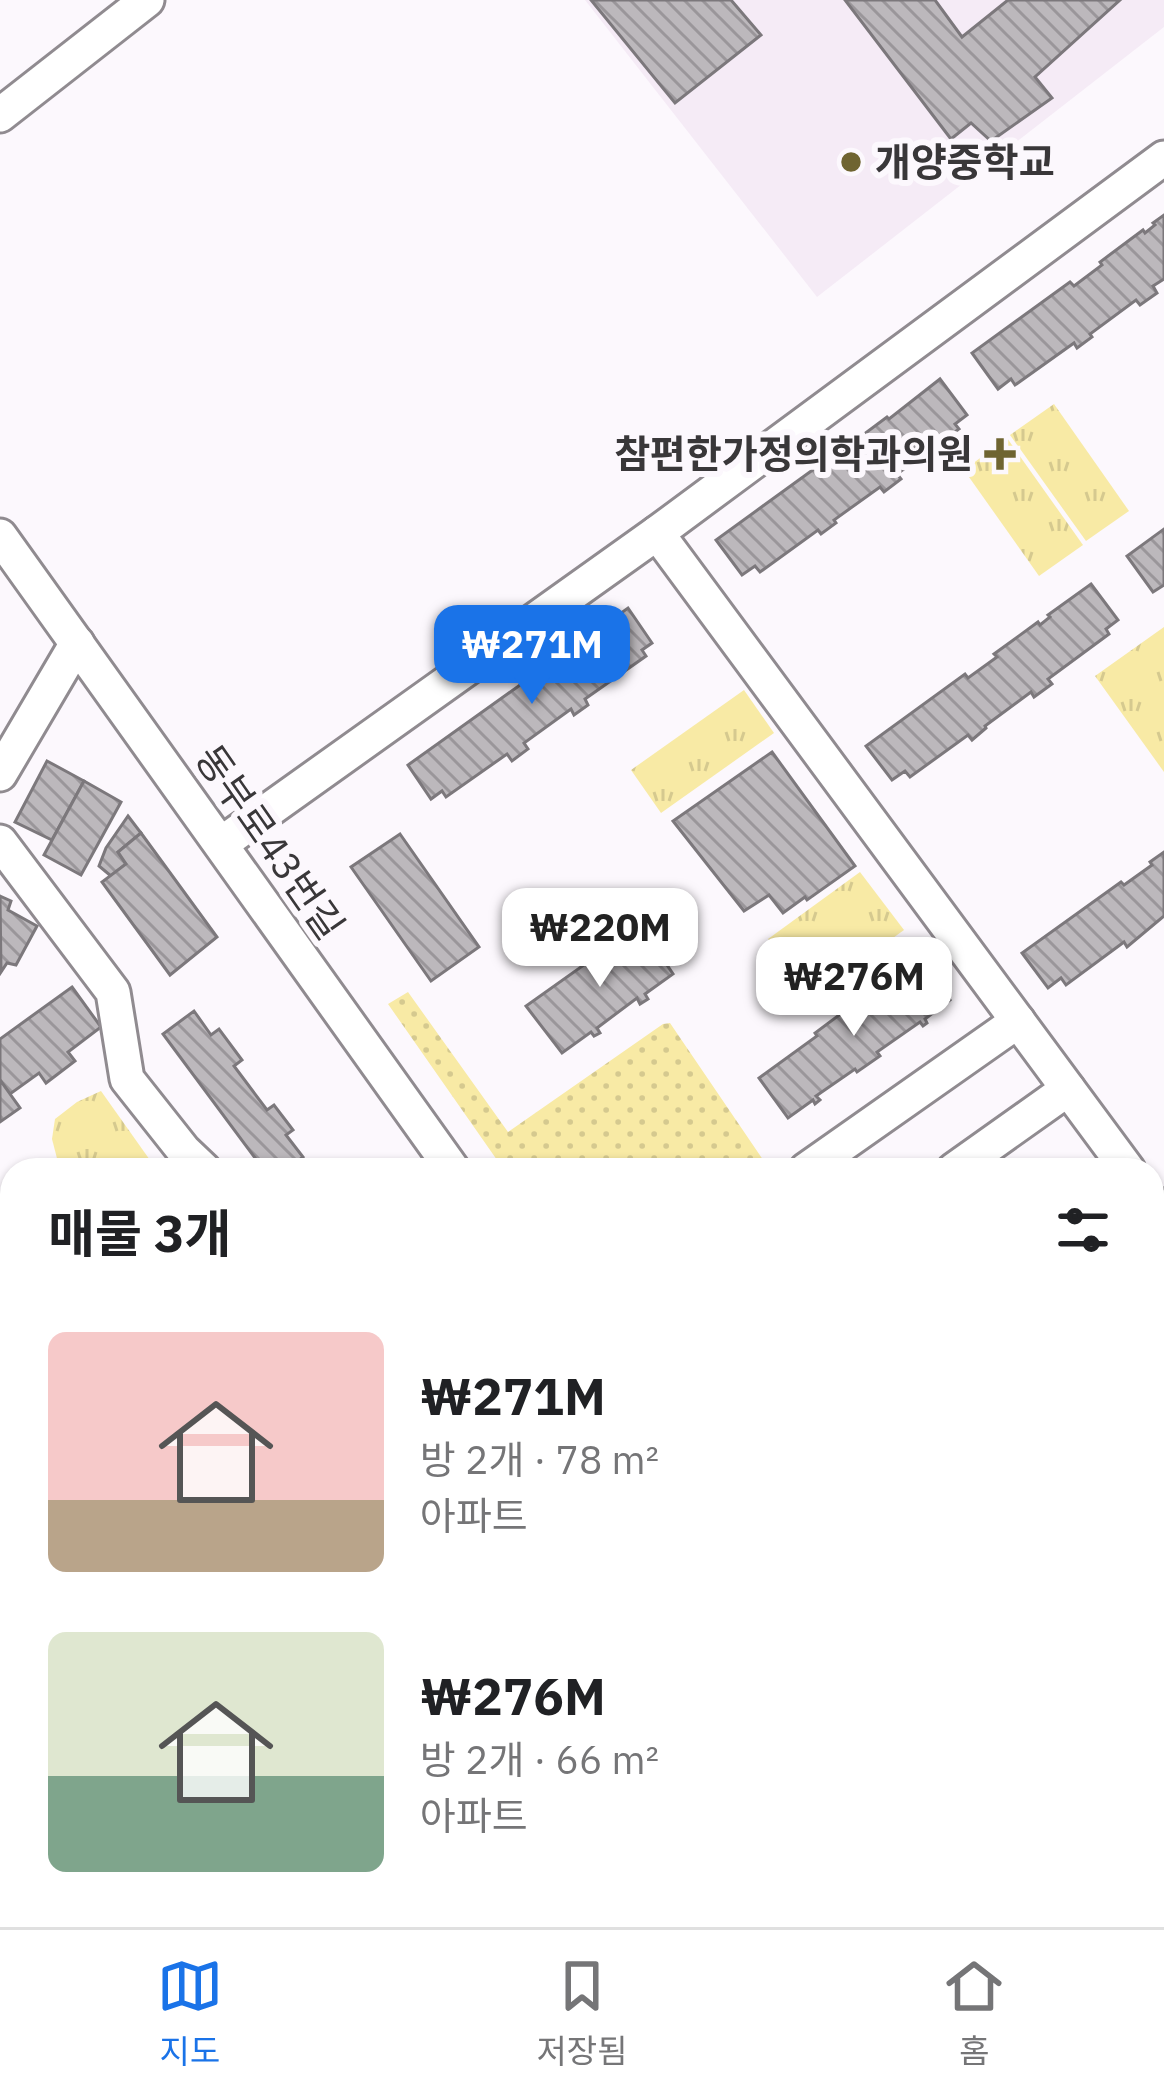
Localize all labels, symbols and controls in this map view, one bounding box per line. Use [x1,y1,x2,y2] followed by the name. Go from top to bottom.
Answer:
[875,136,1054,187] place label: 개양중학교
[838,149,864,175] marker: 개양중학교
[614,428,973,479] place label: 참편한가정의학과의원
[984,438,1016,470] marker: 참편한가정의학과의원
[448,605,616,707] pin: ₩271M
[461,618,603,669] text: ₩271M
[185,734,356,949] street label: 동부로43번길
[516,888,684,990] pin: ₩220M
[529,901,671,952] text: ₩220M
[770,937,938,1039] pin: ₩276M
[783,950,925,1001] text: ₩276M
[1050,1197,1116,1263] icon: filters
[48,1200,231,1266] text: 매물 3개
[420,1363,606,1429] text: ₩271M
[144,1380,288,1524] icon: home
[420,1434,659,1485] text: 방 2개 · 78 m²
[420,1490,528,1541] text: 아파트
[420,1663,606,1729] text: ₩276M
[144,1680,288,1824] icon: home
[420,1734,659,1785] text: 방 2개 · 66 m²
[420,1790,528,1841] text: 아파트
[157,1953,223,2073] tab: 지도
[536,1953,628,2073] tab: 저장됨
[941,1953,1007,2073] tab: 홈

